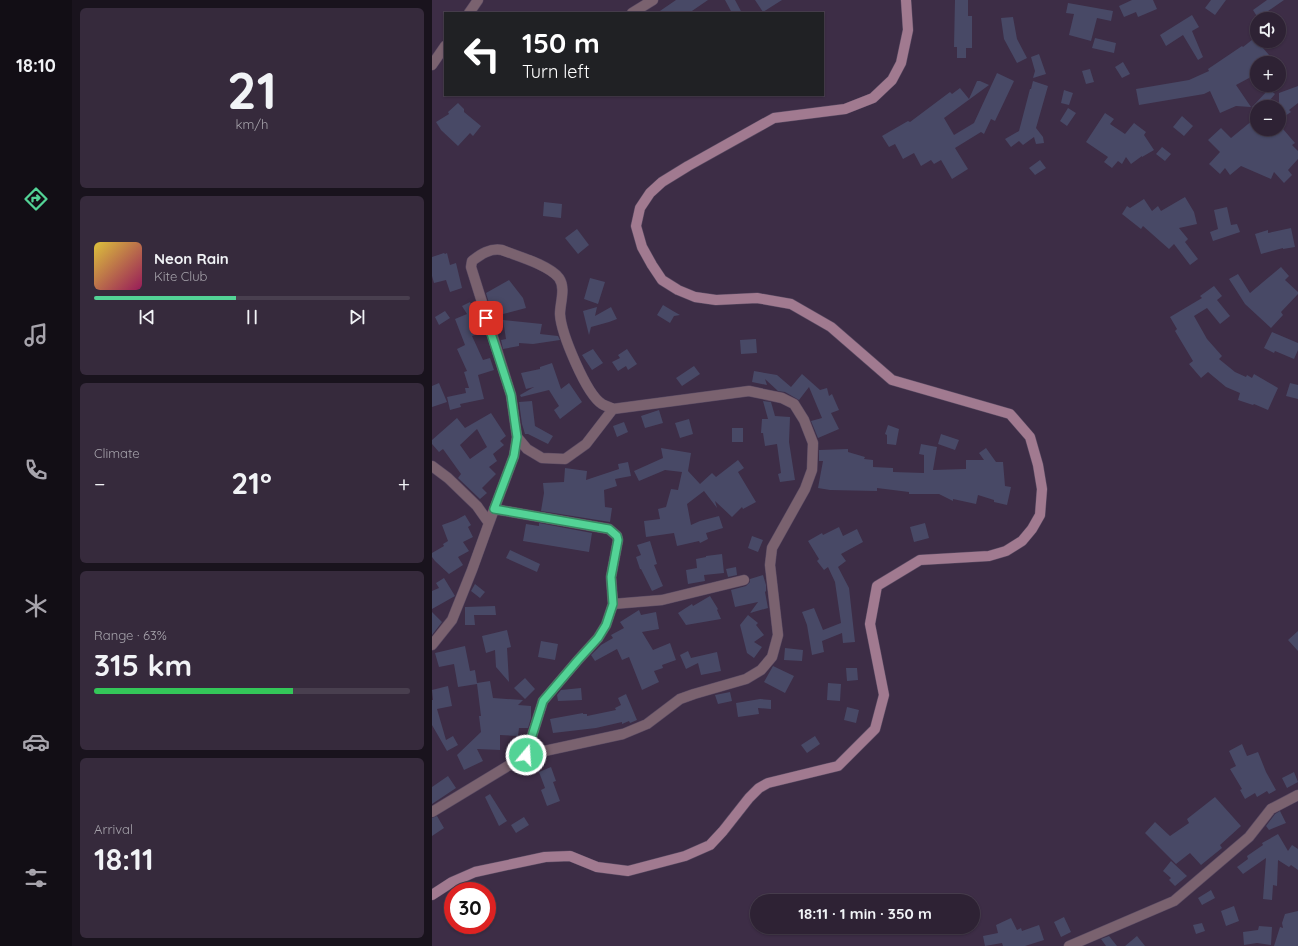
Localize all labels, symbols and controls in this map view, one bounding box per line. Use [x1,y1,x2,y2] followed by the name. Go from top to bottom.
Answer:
[1250,12,1286,136] map controls
[1250,12,1286,48] button: sound
[522,25,600,60] text: 150 m
[456,28,508,80] icon: left
[16,54,56,77] text: 18:10
[1250,56,1286,92] button: +
[227,57,277,122] text: 21
[522,60,590,83] text: Turn left
[1250,100,1286,136] button: −
[236,116,268,132] text: km/h
[22,185,50,213] icon: directions
[154,249,229,268] text: Neon Rain
[154,268,207,284] text: Kite Club
[469,301,503,335] pin
[136,306,158,328] icon: previous
[241,306,263,328] icon: pause
[346,306,368,328] icon: next
[475,307,497,329] icon: arrive
[22,321,50,349] icon: music
[94,445,140,461] text: Climate
[22,456,50,484] icon: phone
[231,464,272,502] text: 21°
[94,470,105,498] text: −
[398,470,410,498] text: +
[22,592,50,620] icon: climate
[94,627,167,643] text: Range · 63%
[94,646,192,684] text: 315 km
[22,728,50,756] icon: car
[505,734,547,776] position arrow
[94,821,133,837] text: Arrival
[94,840,154,878] text: 18:11
[22,864,50,892] icon: filters
[444,882,496,934] speed limit sign: 30
[798,904,932,923] text: 18:11 · 1 min · 350 m

